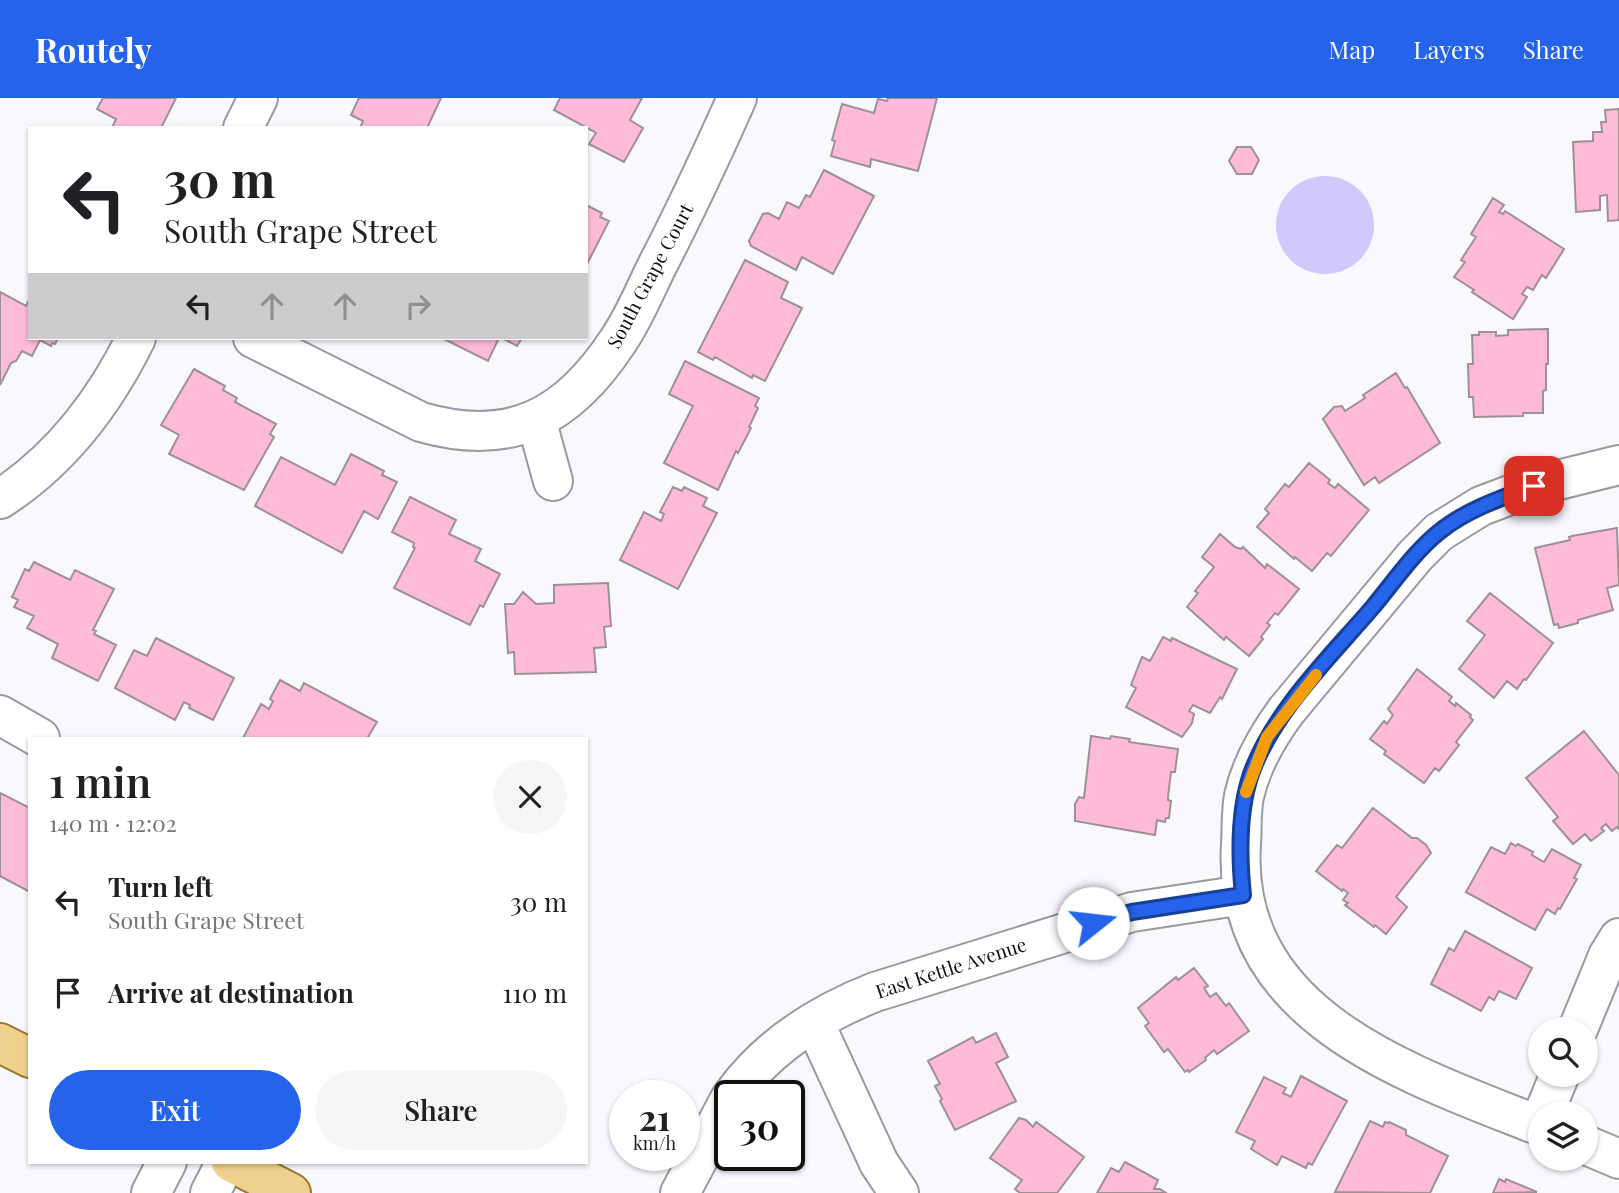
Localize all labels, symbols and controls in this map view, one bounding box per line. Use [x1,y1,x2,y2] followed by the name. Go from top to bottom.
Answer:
[35,27,152,71] text: Routely
[1329,33,1375,65] text: Map
[1413,33,1485,65] text: Layers
[1523,33,1584,65] text: Share
[164,145,275,210] text: 30 m
[49,154,140,245] icon: left
[600,198,698,353] street label: South Grape Court
[164,208,437,251] text: South Grape Street
[180,287,218,325] icon: left
[253,287,291,325] icon: ahead
[326,287,364,325] icon: ahead
[399,287,437,325] icon: right
[1504,456,1564,516] pin
[1515,467,1553,505] icon: arrive
[49,753,151,809] text: 1 min
[493,760,567,834] button: close
[49,807,177,838] text: 140 m · 12:02
[108,869,213,904] text: Turn left
[49,883,87,921] icon: left
[510,884,567,919] text: 30 m
[1056,886,1130,960] position arrow
[108,904,304,935] text: South Grape Street
[872,930,1029,1004] street label: East Kettle Avenue
[49,974,87,1012] icon: arrive
[108,975,354,1010] text: Arrive at destination
[503,975,567,1010] text: 110 m
[1528,1017,1598,1171] map controls
[1528,1017,1598,1087] button: search
[49,1070,301,1150] button: Exit
[315,1070,567,1150] button: Share
[714,1080,805,1171] speed limit sign: 30
[639,1093,670,1140] text: 21
[1528,1101,1598,1171] button: layers
[633,1131,676,1155] text: km/h

